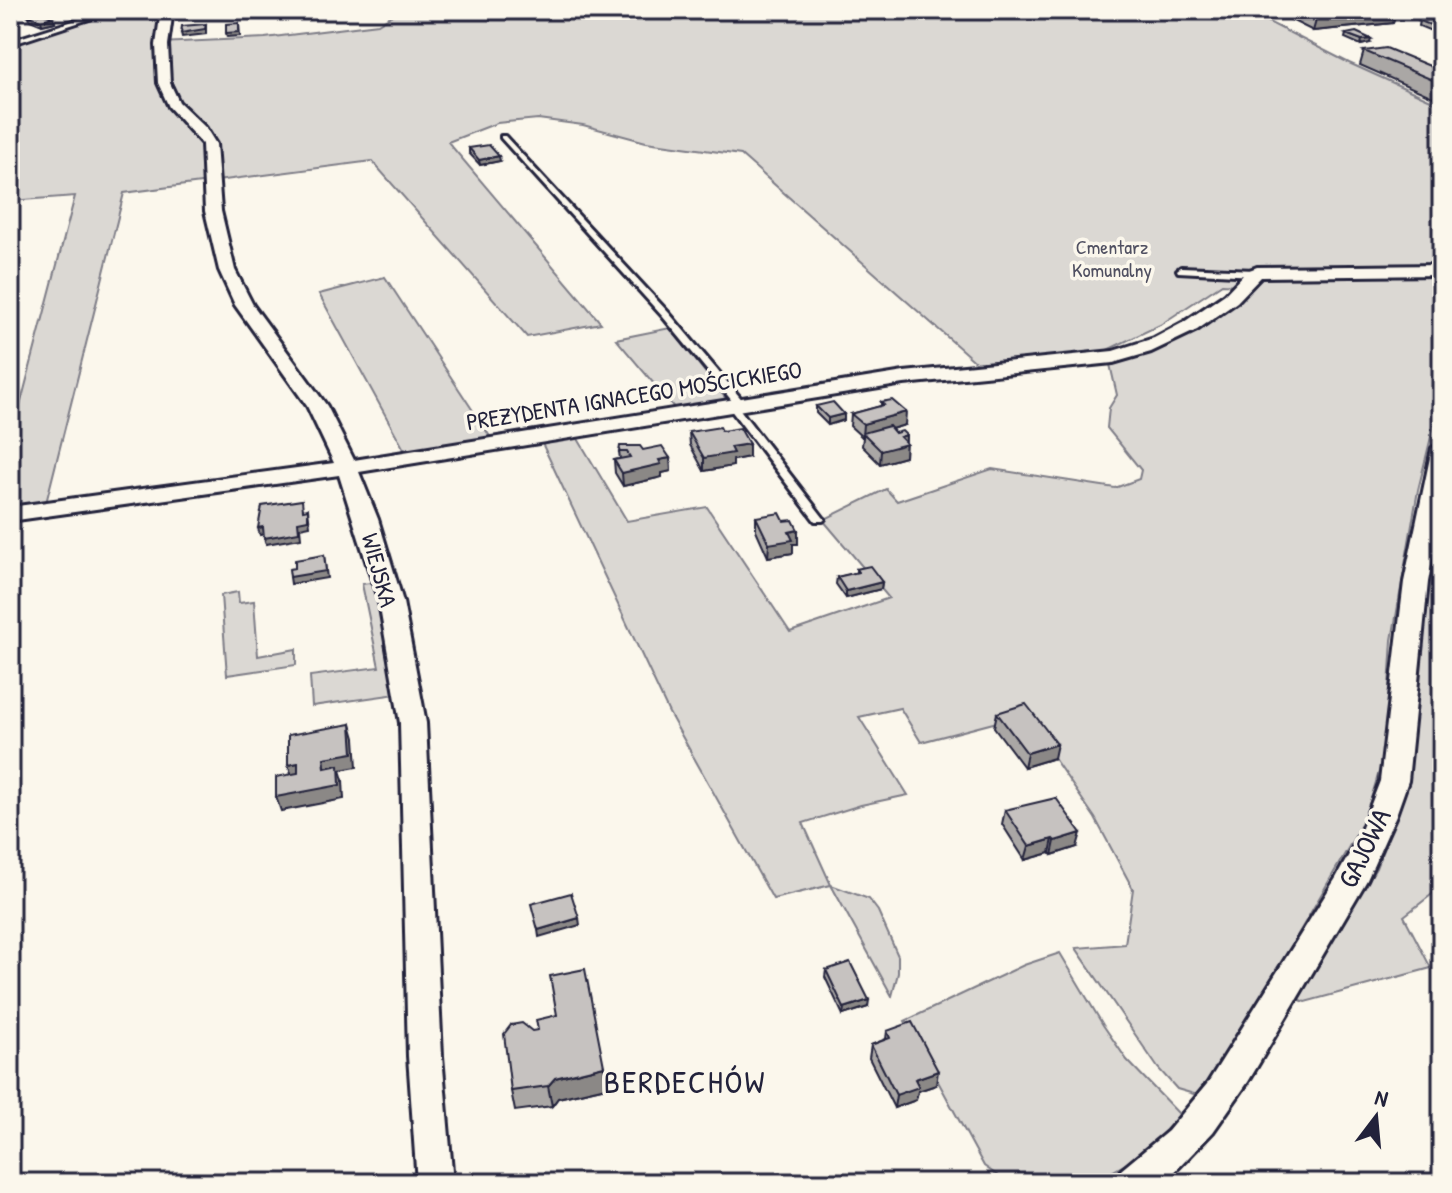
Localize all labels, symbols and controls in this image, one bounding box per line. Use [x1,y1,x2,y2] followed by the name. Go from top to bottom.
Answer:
[1072,233,1152,283] park label: Cmentarz Komunalny
[464,353,804,437] street label: PREZYDENTA IGNACEGO MOŚCICKIEGO
[355,530,405,611] street label: WIEJSKA
[1329,802,1400,894] street label: GAJOWA
[604,1060,766,1103] district label: BERDECHÓW
[1336,1077,1416,1157] north arrow
[1372,1082,1392,1114] text: N

